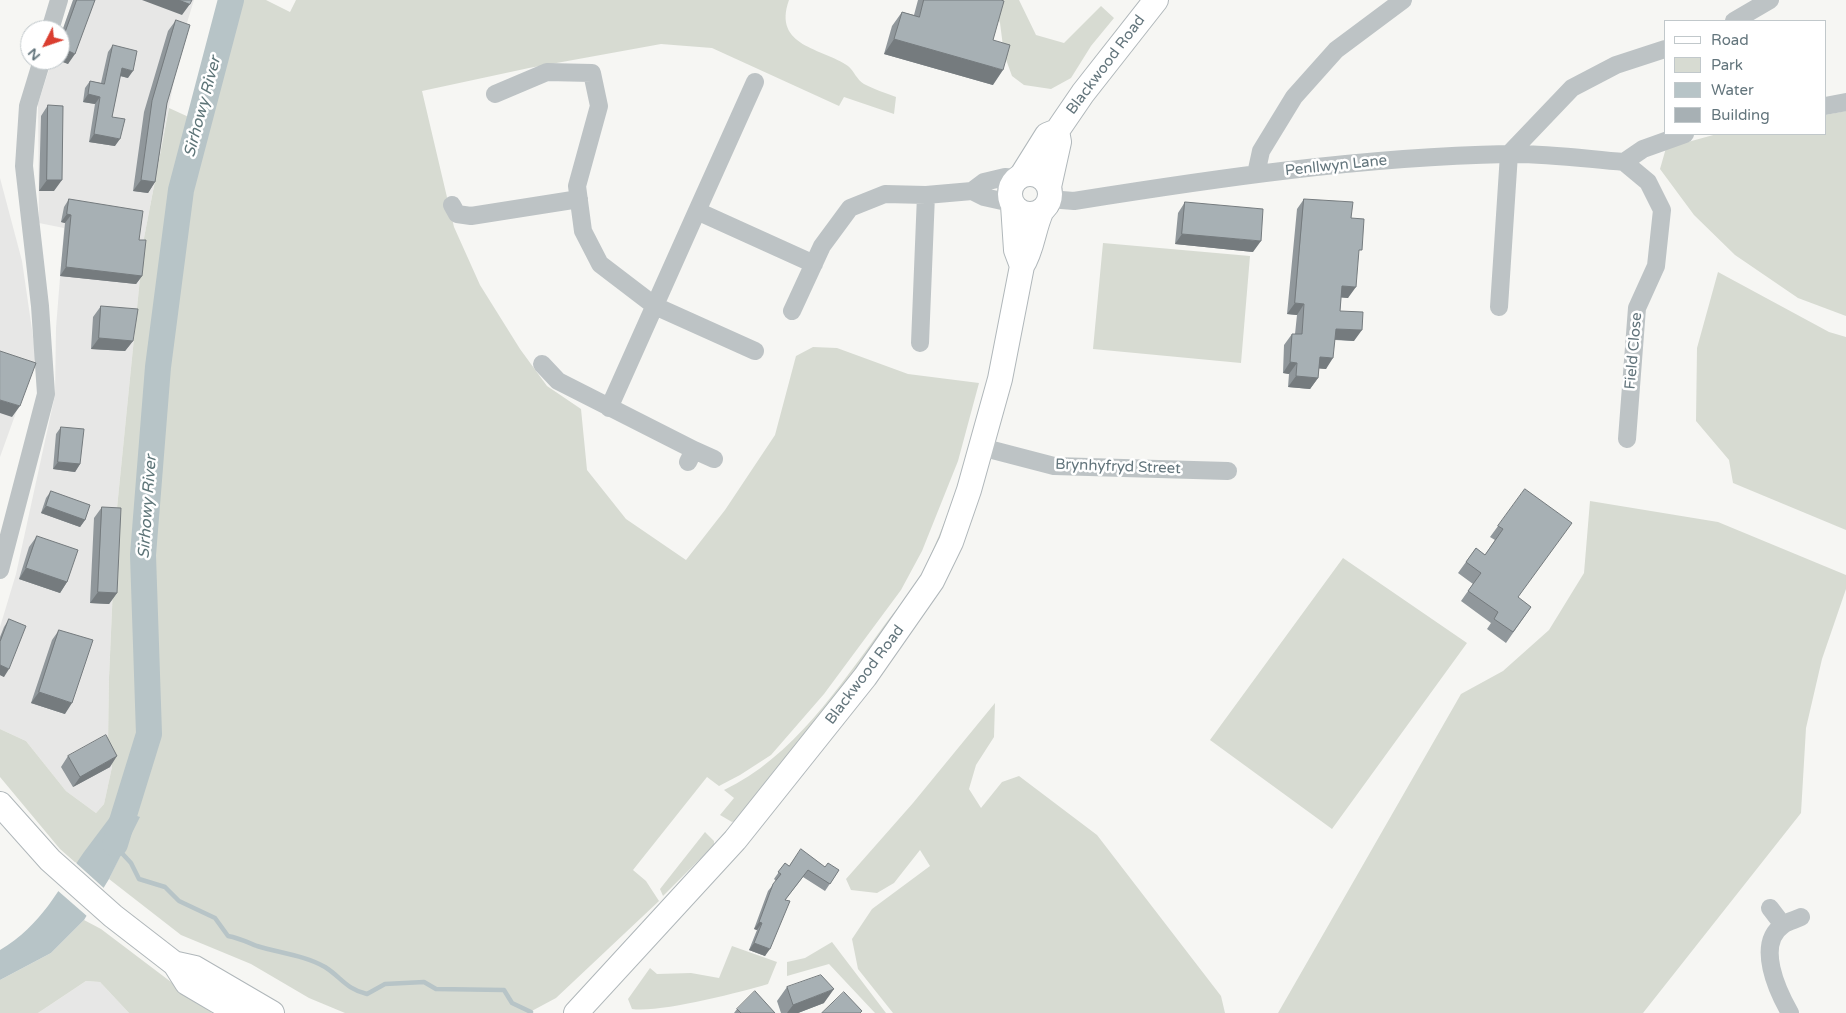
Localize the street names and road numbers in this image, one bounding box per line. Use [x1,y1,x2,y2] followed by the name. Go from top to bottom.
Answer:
[1063,12,1149,118] street label: Blackwood Road
[1284,152,1388,180] street label: Penllwyn Lane
[1622,312,1646,390] street label: Field Close
[1055,456,1181,478] street label: Brynhyfryd Street
[822,622,908,728] street label: Blackwood Road

